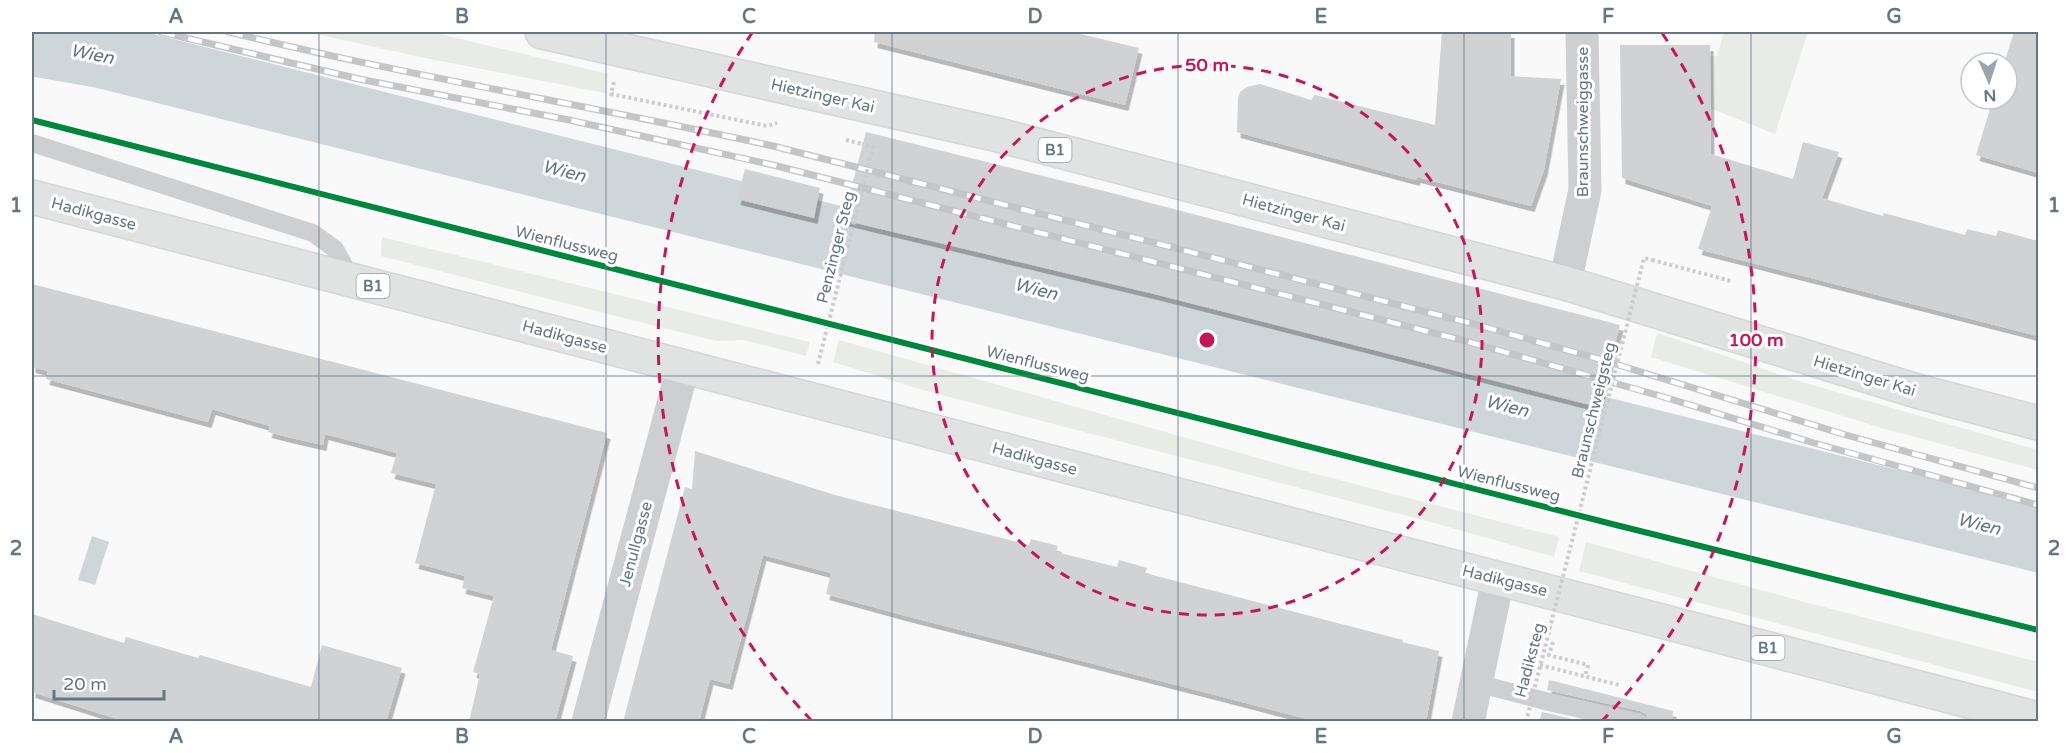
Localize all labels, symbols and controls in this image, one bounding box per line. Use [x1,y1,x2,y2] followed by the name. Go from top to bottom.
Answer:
[169,5,184,29] text: A
[455,5,469,29] text: B
[742,5,756,29] text: C
[1027,5,1043,29] text: D
[1315,5,1328,29] text: E
[1602,5,1614,29] text: F
[1886,5,1902,29] text: G
[68,39,117,69] water label: Wien
[1573,47,1593,197] street label: Braunschweiggasse
[1959,51,2019,111] north arrow
[1185,54,1229,76] text: 50 m
[769,74,877,118] street label: Hietzinger Kai
[1983,85,1997,105] text: N
[1038,138,1072,162] road number: B1
[540,155,589,187] water label: Wien
[812,189,860,306] street label: Penzinger Steg
[1240,190,1347,236] street label: Hietzinger Kai
[49,193,138,235] street label: Hadikgasse
[10,194,22,218] text: 1
[2048,194,2060,218] text: 1
[513,222,620,266] street label: Wienflussweg
[1012,273,1061,305] water label: Wien
[356,274,389,298] road number: B1
[520,316,609,358] street label: Hadikgasse
[1728,329,1784,351] text: 100 m
[1197,330,1217,350] centre of rings
[1567,340,1621,480] street label: Braunschweigsteg
[984,342,1091,386] street label: Wienflussweg
[1811,351,1918,401] street label: Hietzinger Kai
[1483,390,1532,422] water label: Wien
[990,438,1079,480] street label: Hadikgasse
[1455,462,1562,506] street label: Wienflussweg
[615,499,657,589] street label: Jenullgasse
[1955,508,2004,540] water label: Wien
[10,537,22,561] text: 2
[2048,537,2060,561] text: 2
[1460,561,1549,601] street label: Hadikgasse
[1510,621,1550,700] street label: Hadiksteg
[1752,636,1784,660] road number: B1
[54,663,164,701] scale bar
[63,673,107,695] text: 20 m
[169,725,184,749] text: A
[455,725,469,749] text: B
[742,725,756,749] text: C
[1027,725,1043,749] text: D
[1315,725,1328,749] text: E
[1602,725,1614,749] text: F
[1886,725,1902,749] text: G

